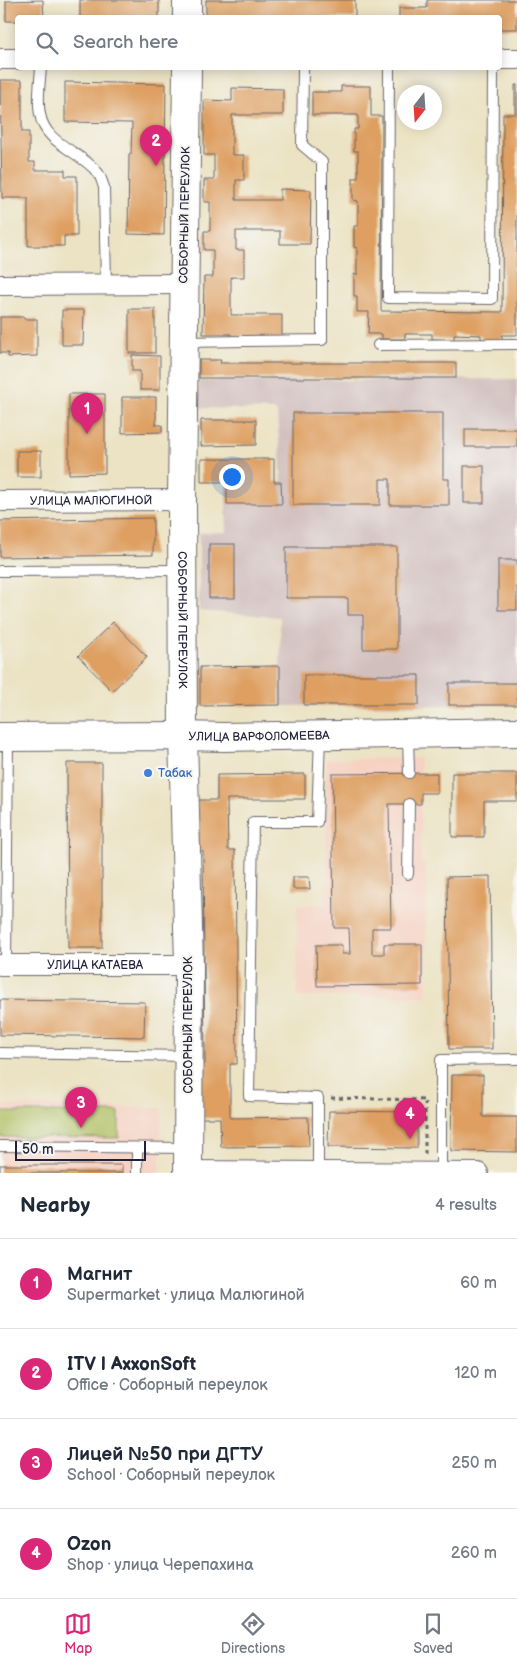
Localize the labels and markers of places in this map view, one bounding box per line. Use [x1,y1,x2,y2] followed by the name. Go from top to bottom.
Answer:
[140,125,172,166] pin: 2
[71,393,103,434] pin: 1
[158,766,193,781] place label: Табак
[142,767,154,779] marker: Табак
[65,1087,97,1128] pin: 3
[394,1098,426,1139] pin: 4

